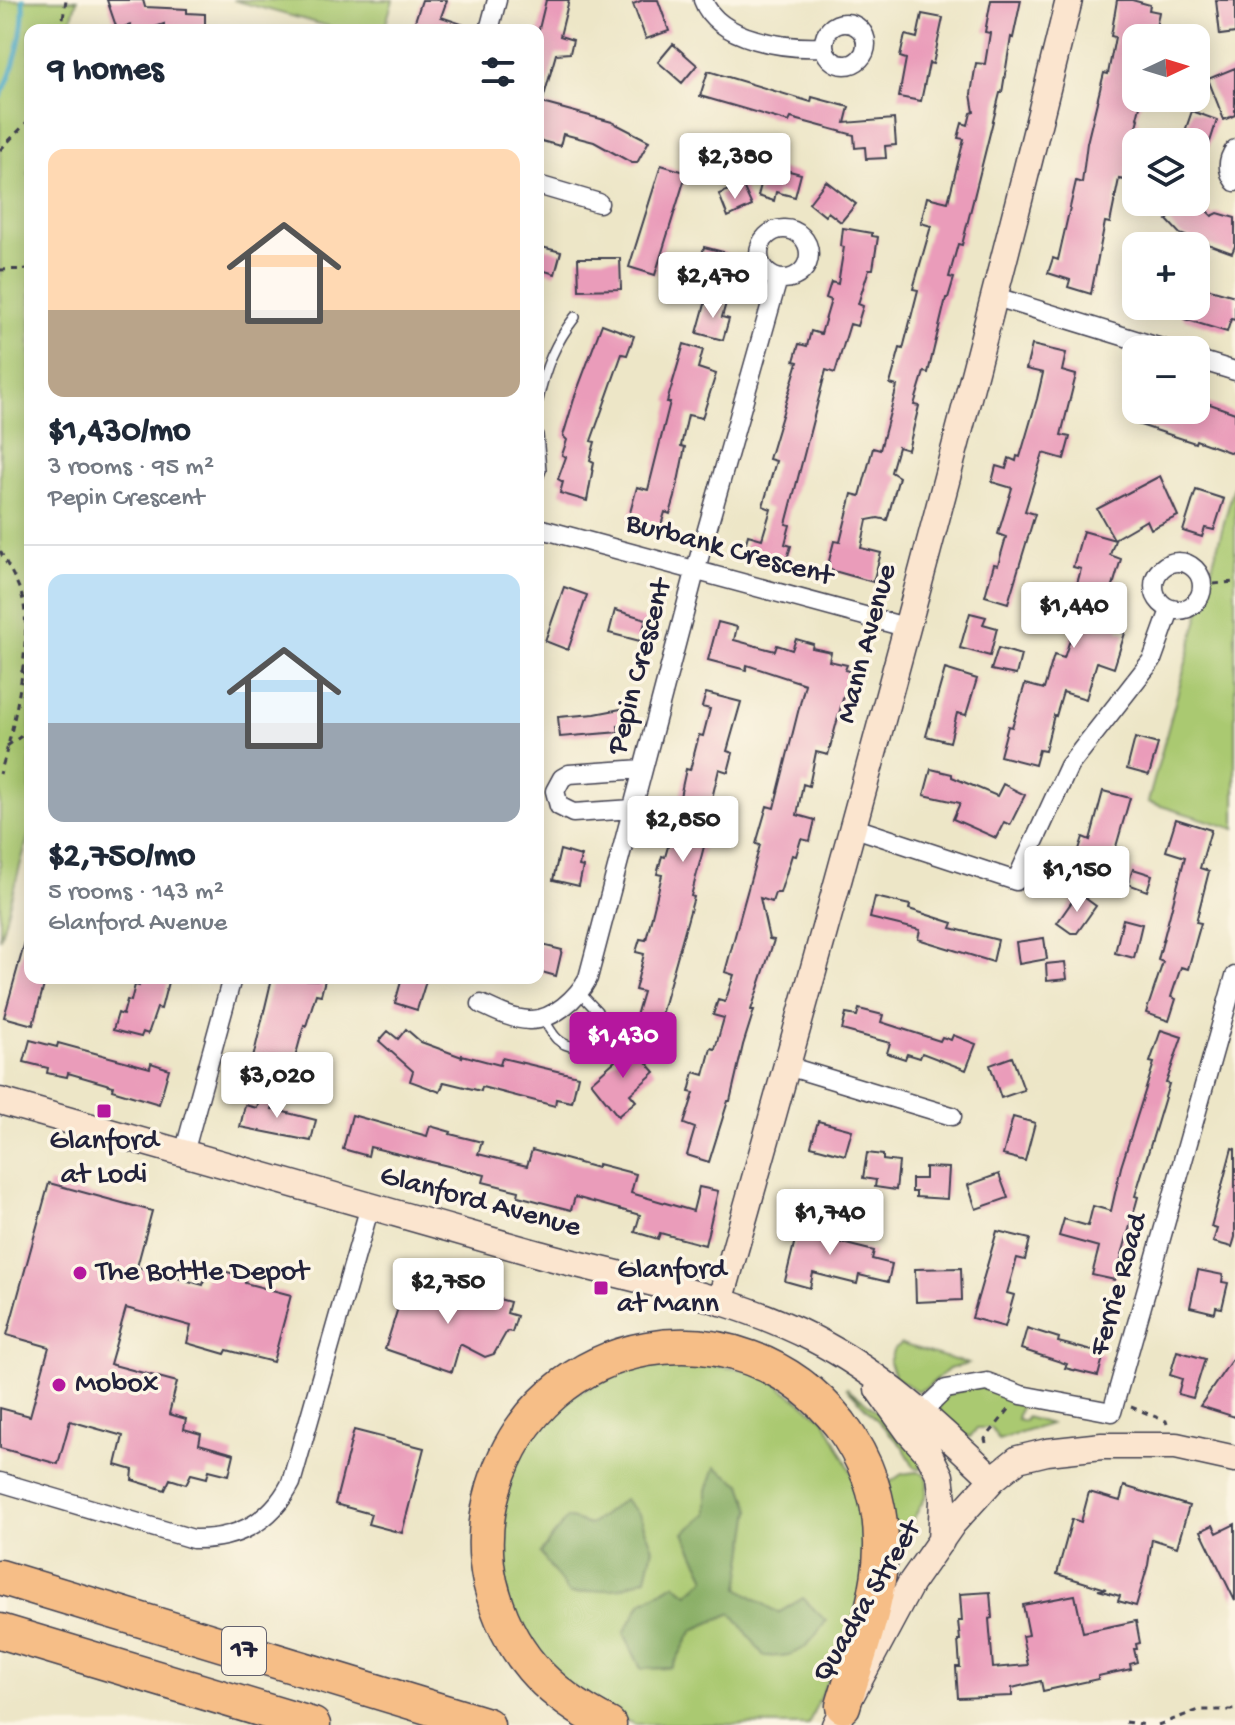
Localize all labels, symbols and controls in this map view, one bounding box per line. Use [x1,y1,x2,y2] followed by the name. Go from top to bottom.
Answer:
[1122,24,1210,112] north arrow
[1122,24,1210,424] map controls
[476,50,520,94] icon: filters
[48,52,163,92] text: 9 homes
[1122,128,1210,216] button: layers
[670,133,800,201] pin: $2,380
[697,143,773,174] text: $2,380
[212,201,356,345] icon: home
[1122,232,1210,320] button: +
[648,252,778,320] pin: $2,470
[676,262,750,293] text: $2,470
[1122,336,1210,424] button: −
[48,413,191,453] text: $1,430/mo
[48,453,214,484] text: 3 rooms · 95 m²
[48,484,204,515] text: Pepin Crescent
[621,506,839,596] street label: Burbank Crescent
[830,560,906,727] street label: Mann Avenue
[601,573,682,760] street label: Pepin Crescent
[1009,582,1139,650] pin: $1,440
[1039,592,1109,623] text: $1,440
[212,626,356,770] icon: home
[618,796,748,864] pin: $2,850
[645,806,721,837] text: $2,850
[48,838,195,878] text: $2,750/mo
[1012,846,1142,914] pin: $1,150
[1042,856,1112,887] text: $1,150
[48,878,224,909] text: 5 rooms · 143 m²
[48,909,227,940] text: Glanford Avenue
[558,1012,688,1080] pin: $1,430
[588,1022,658,1053] text: $1,430
[212,1052,342,1120] pin: $3,020
[239,1062,315,1093] text: $3,020
[95,1102,113,1120] marker: Glanford at Lodi
[49,1125,161,1194] place label: Glanford at Lodi
[376,1159,585,1247] street label: Glanford Avenue
[765,1189,895,1257] pin: $1,740
[795,1199,865,1230] text: $1,740
[1083,1207,1158,1361] street label: Ferrie Road
[617,1254,729,1323] place label: Glanford at Mann
[94,1256,311,1291] place label: The Bottle Depot
[383,1258,513,1326] pin: $2,750
[71,1264,89,1282] marker: The Bottle Depot
[411,1268,485,1299] text: $2,750
[592,1279,610,1297] marker: Glanford at Mann
[75,1368,159,1403] place label: Mobox
[50,1376,68,1394] marker: Mobox
[806,1512,932,1689] street label: Quadra Street
[222,1627,266,1675] road number: 17

